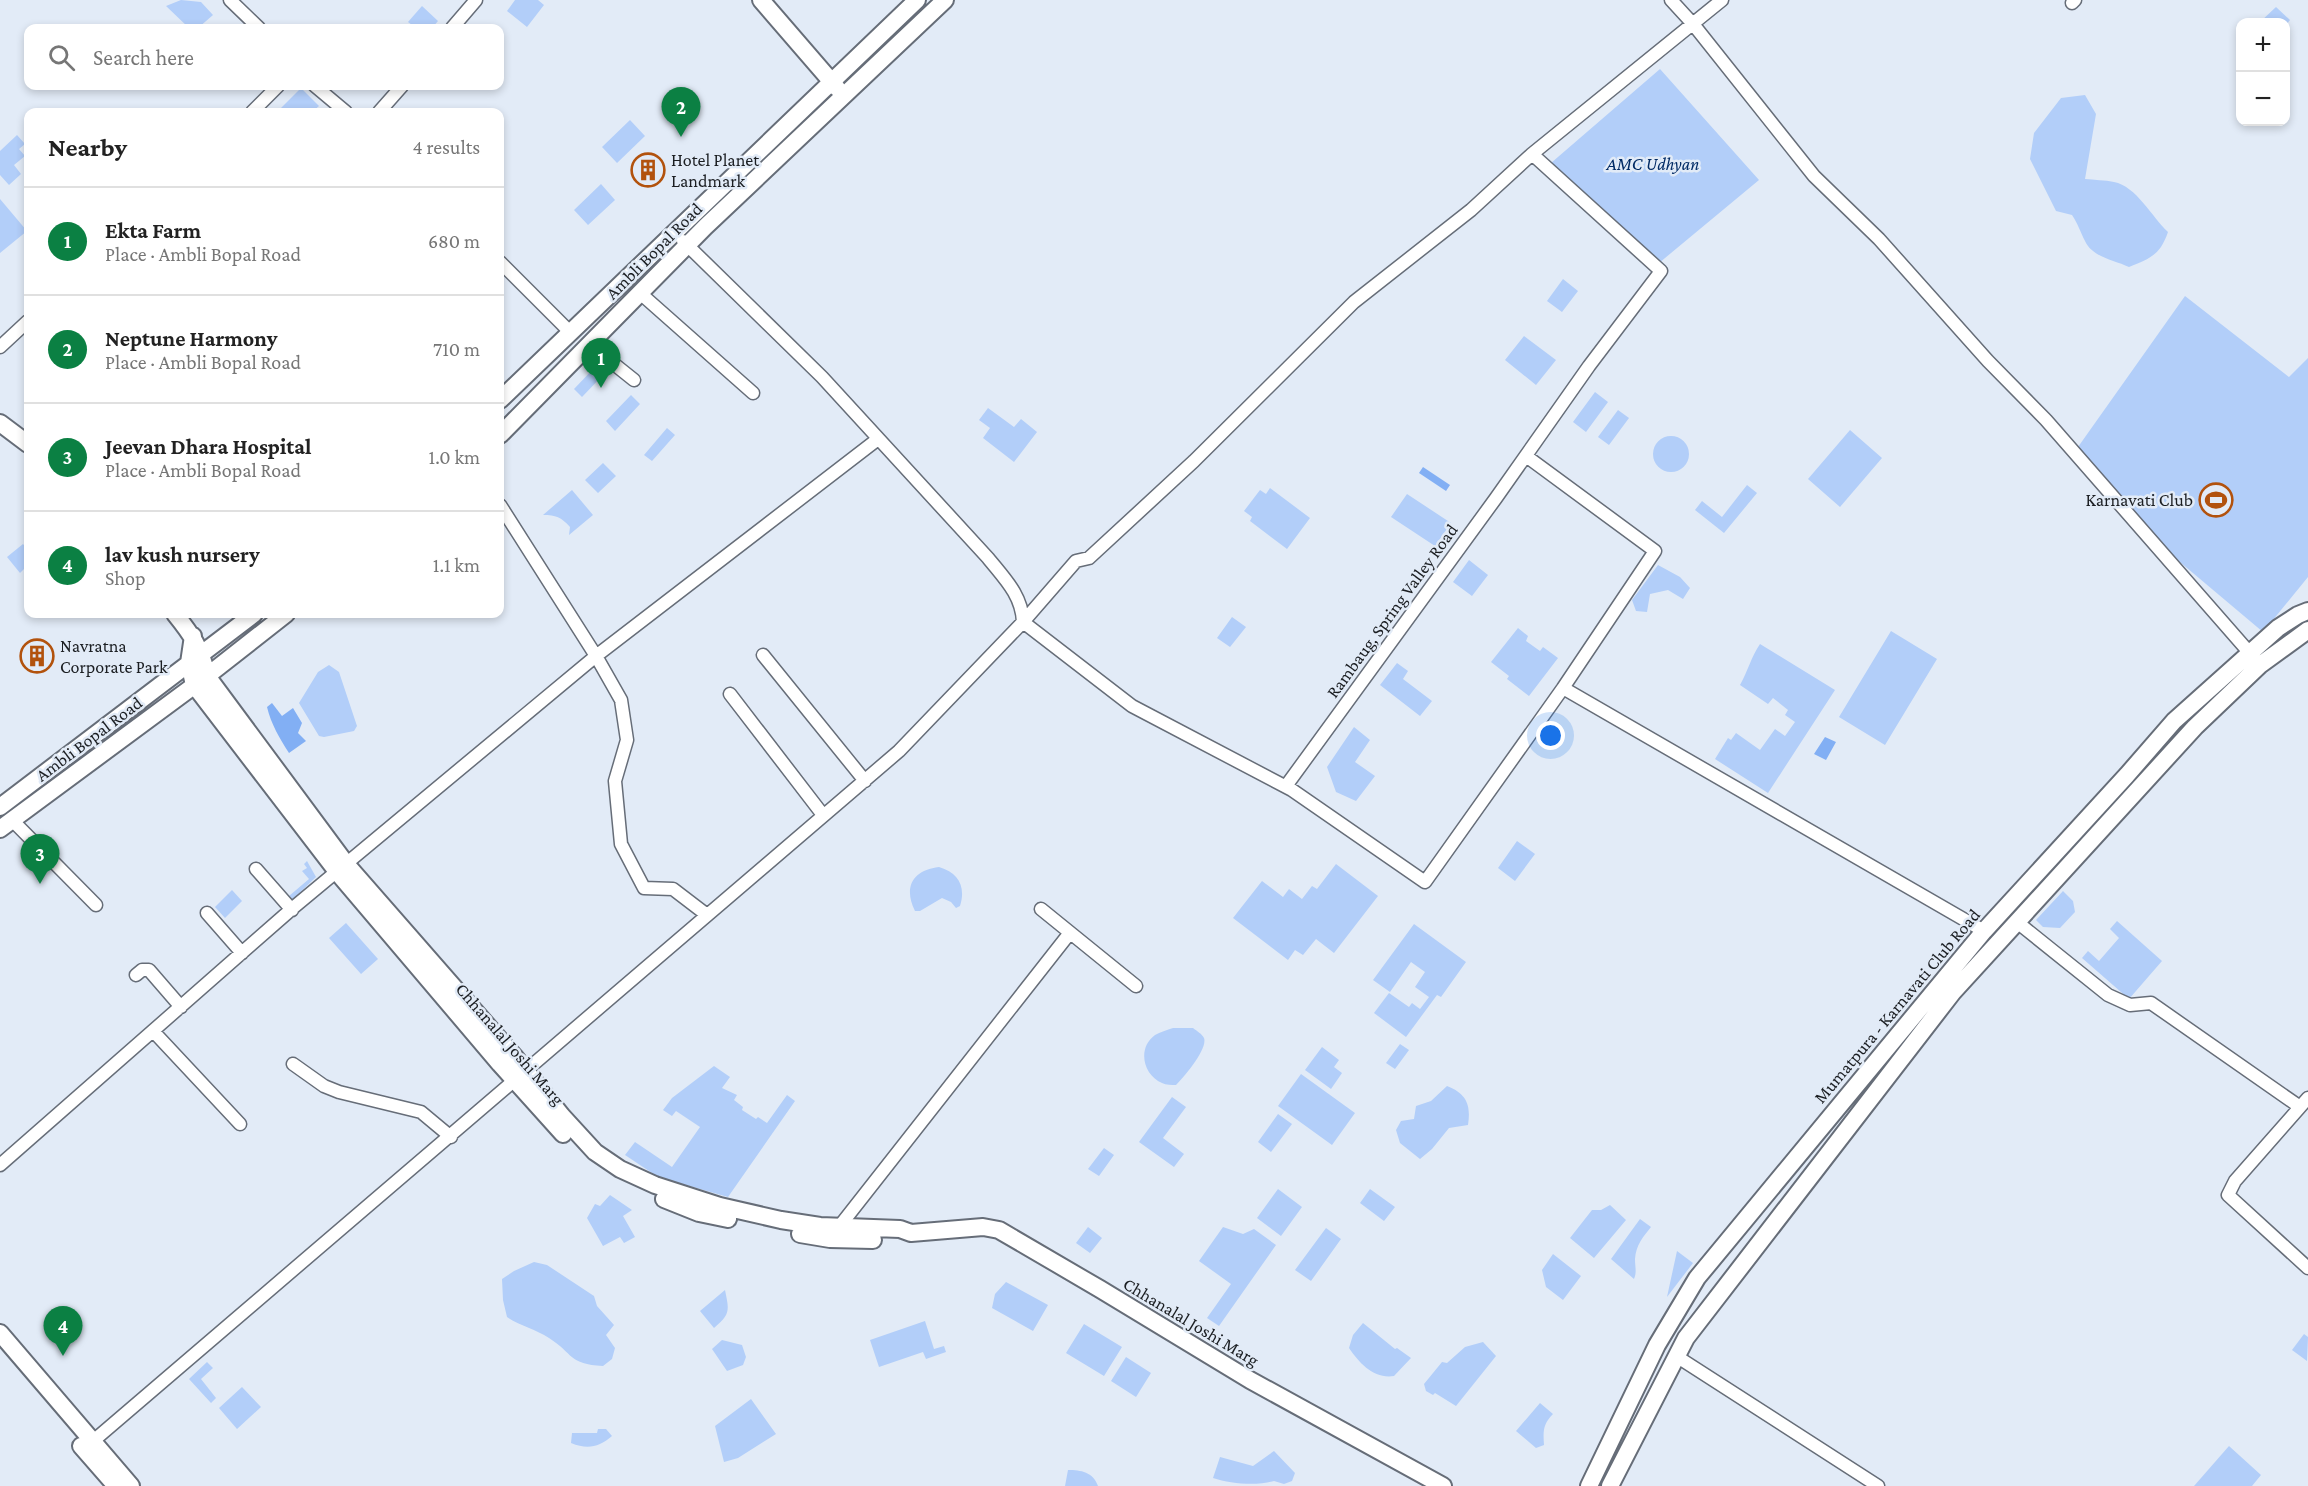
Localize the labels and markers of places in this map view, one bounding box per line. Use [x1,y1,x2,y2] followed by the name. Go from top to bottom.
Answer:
[662,88,700,137] pin: 2
[671,150,760,191] place label: Hotel Planet Landmark
[630,152,666,188] building icon: Hotel Planet Landmark
[582,338,620,388] pin: 1
[2198,482,2234,518] sports icon: Karnavati Club
[2086,490,2193,510] place label: Karnavati Club
[60,636,168,677] place label: Navratna Corporate Park
[19,638,55,674] building icon: Navratna Corporate Park
[20,834,60,884] pin: 3
[44,1306,82,1356] pin: 4

